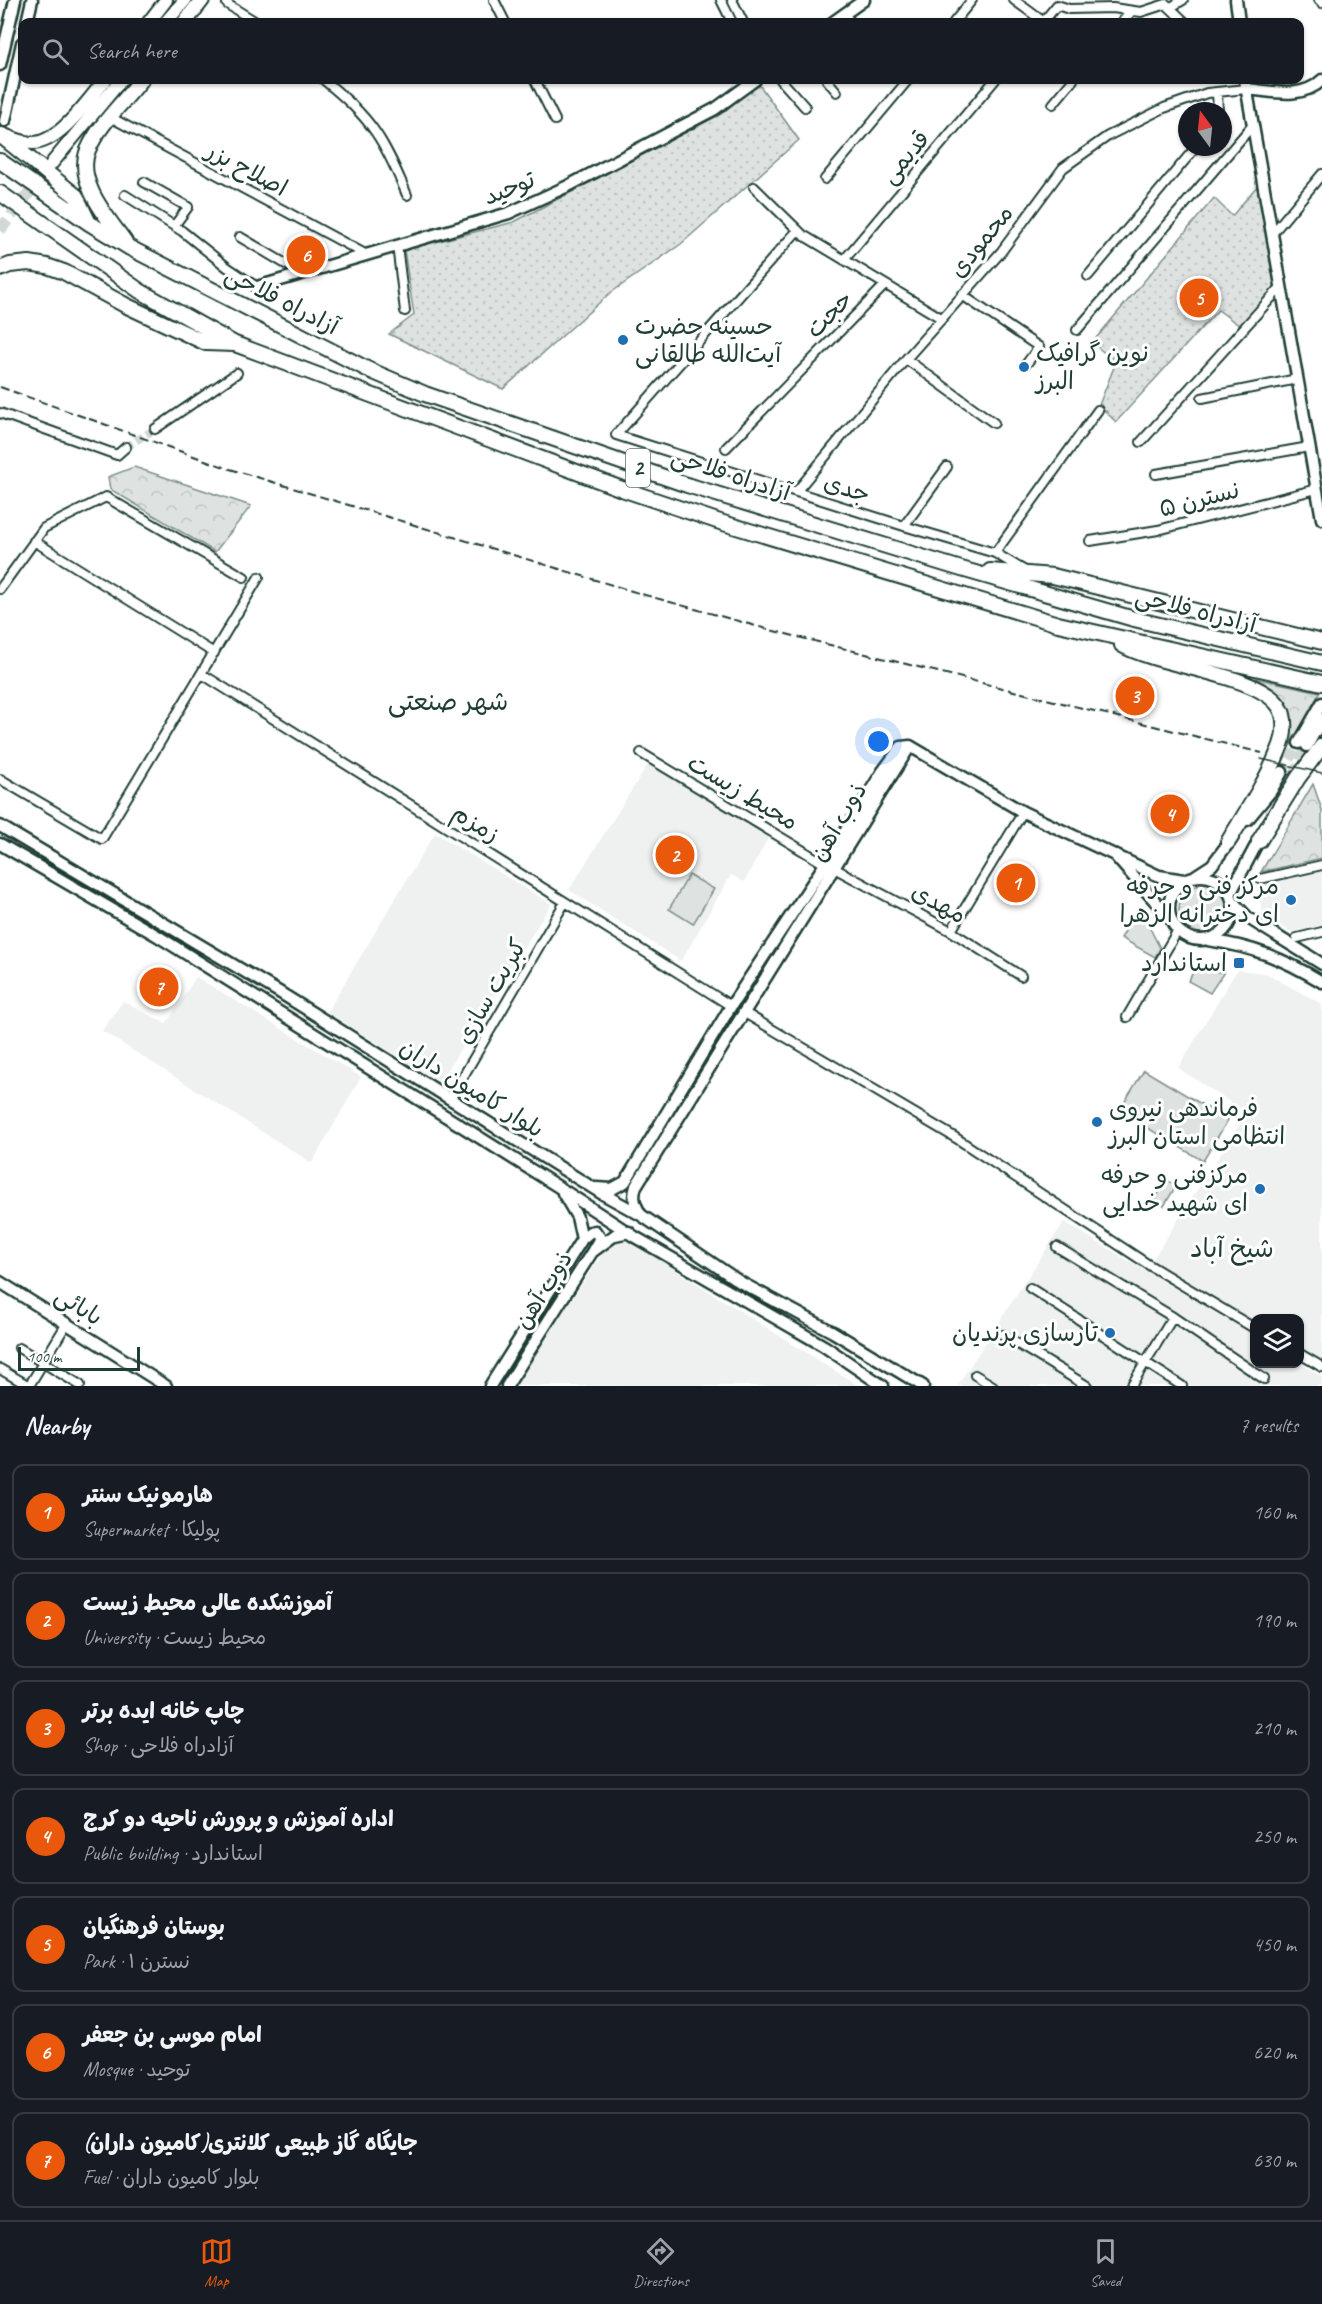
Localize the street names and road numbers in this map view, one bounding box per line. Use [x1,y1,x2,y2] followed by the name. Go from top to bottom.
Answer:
[874,124,936,190] street label: قدیمی
[199,134,293,204] street label: اصلاح بزر
[479,164,540,212] street label: توحید
[942,198,1020,284] street label: محمودی
[220,259,345,342] street label: آزادراه فلاحی
[799,284,859,344] street label: حجت
[667,441,796,508] street label: آزادراه فلاحی
[626,449,650,487] road number: 2
[820,466,874,510] street label: جدی
[1156,475,1242,523] street label: نسترن ۵
[1132,580,1261,640] street label: آزادراه فلاحی
[682,747,804,837] street label: محیط زیست
[803,777,873,867] street label: ذوب آهن
[445,797,505,852] street label: زمزم
[906,876,972,930] street label: مهدی
[449,933,533,1049] street label: کبریت سازی
[394,1032,550,1144] street label: بلوار کامیون داران
[507,1245,579,1335] street label: ذوب آهن
[50,1280,108,1332] street label: بابائی

